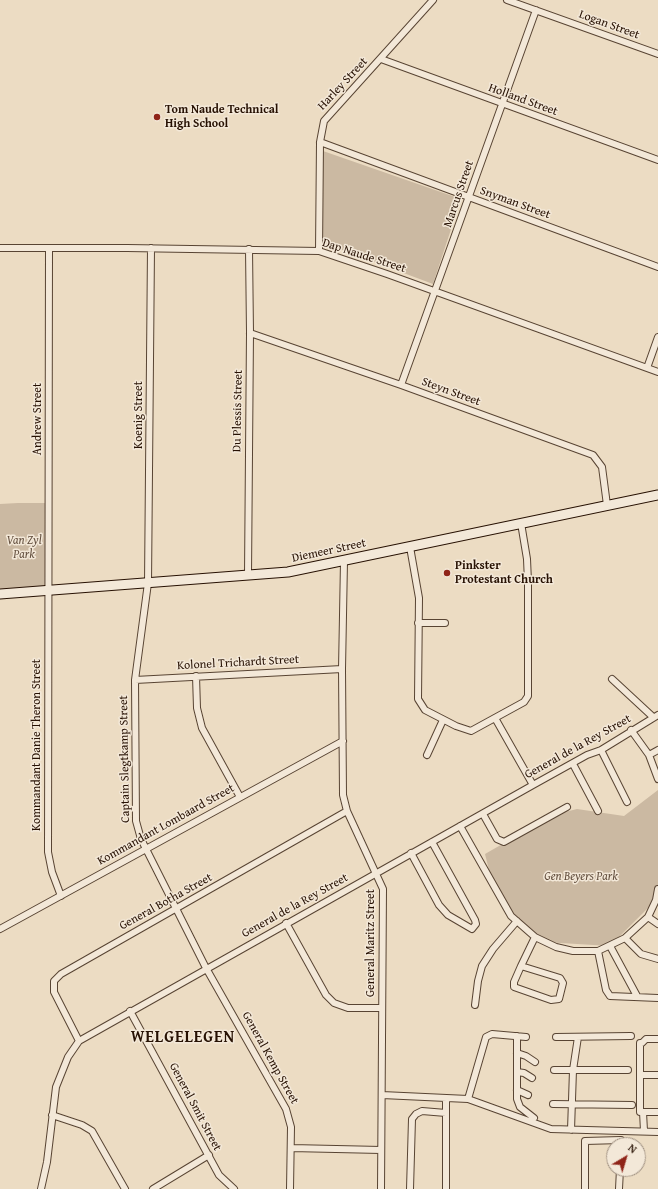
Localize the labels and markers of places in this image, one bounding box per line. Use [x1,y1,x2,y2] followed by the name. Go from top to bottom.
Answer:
[165,103,279,131] place label: Tom Naude Technical High School
[152,112,162,122] marker: Tom Naude Technical High School
[455,559,553,587] place label: Pinkster Protestant Church
[442,568,452,578] marker: Pinkster Protestant Church

